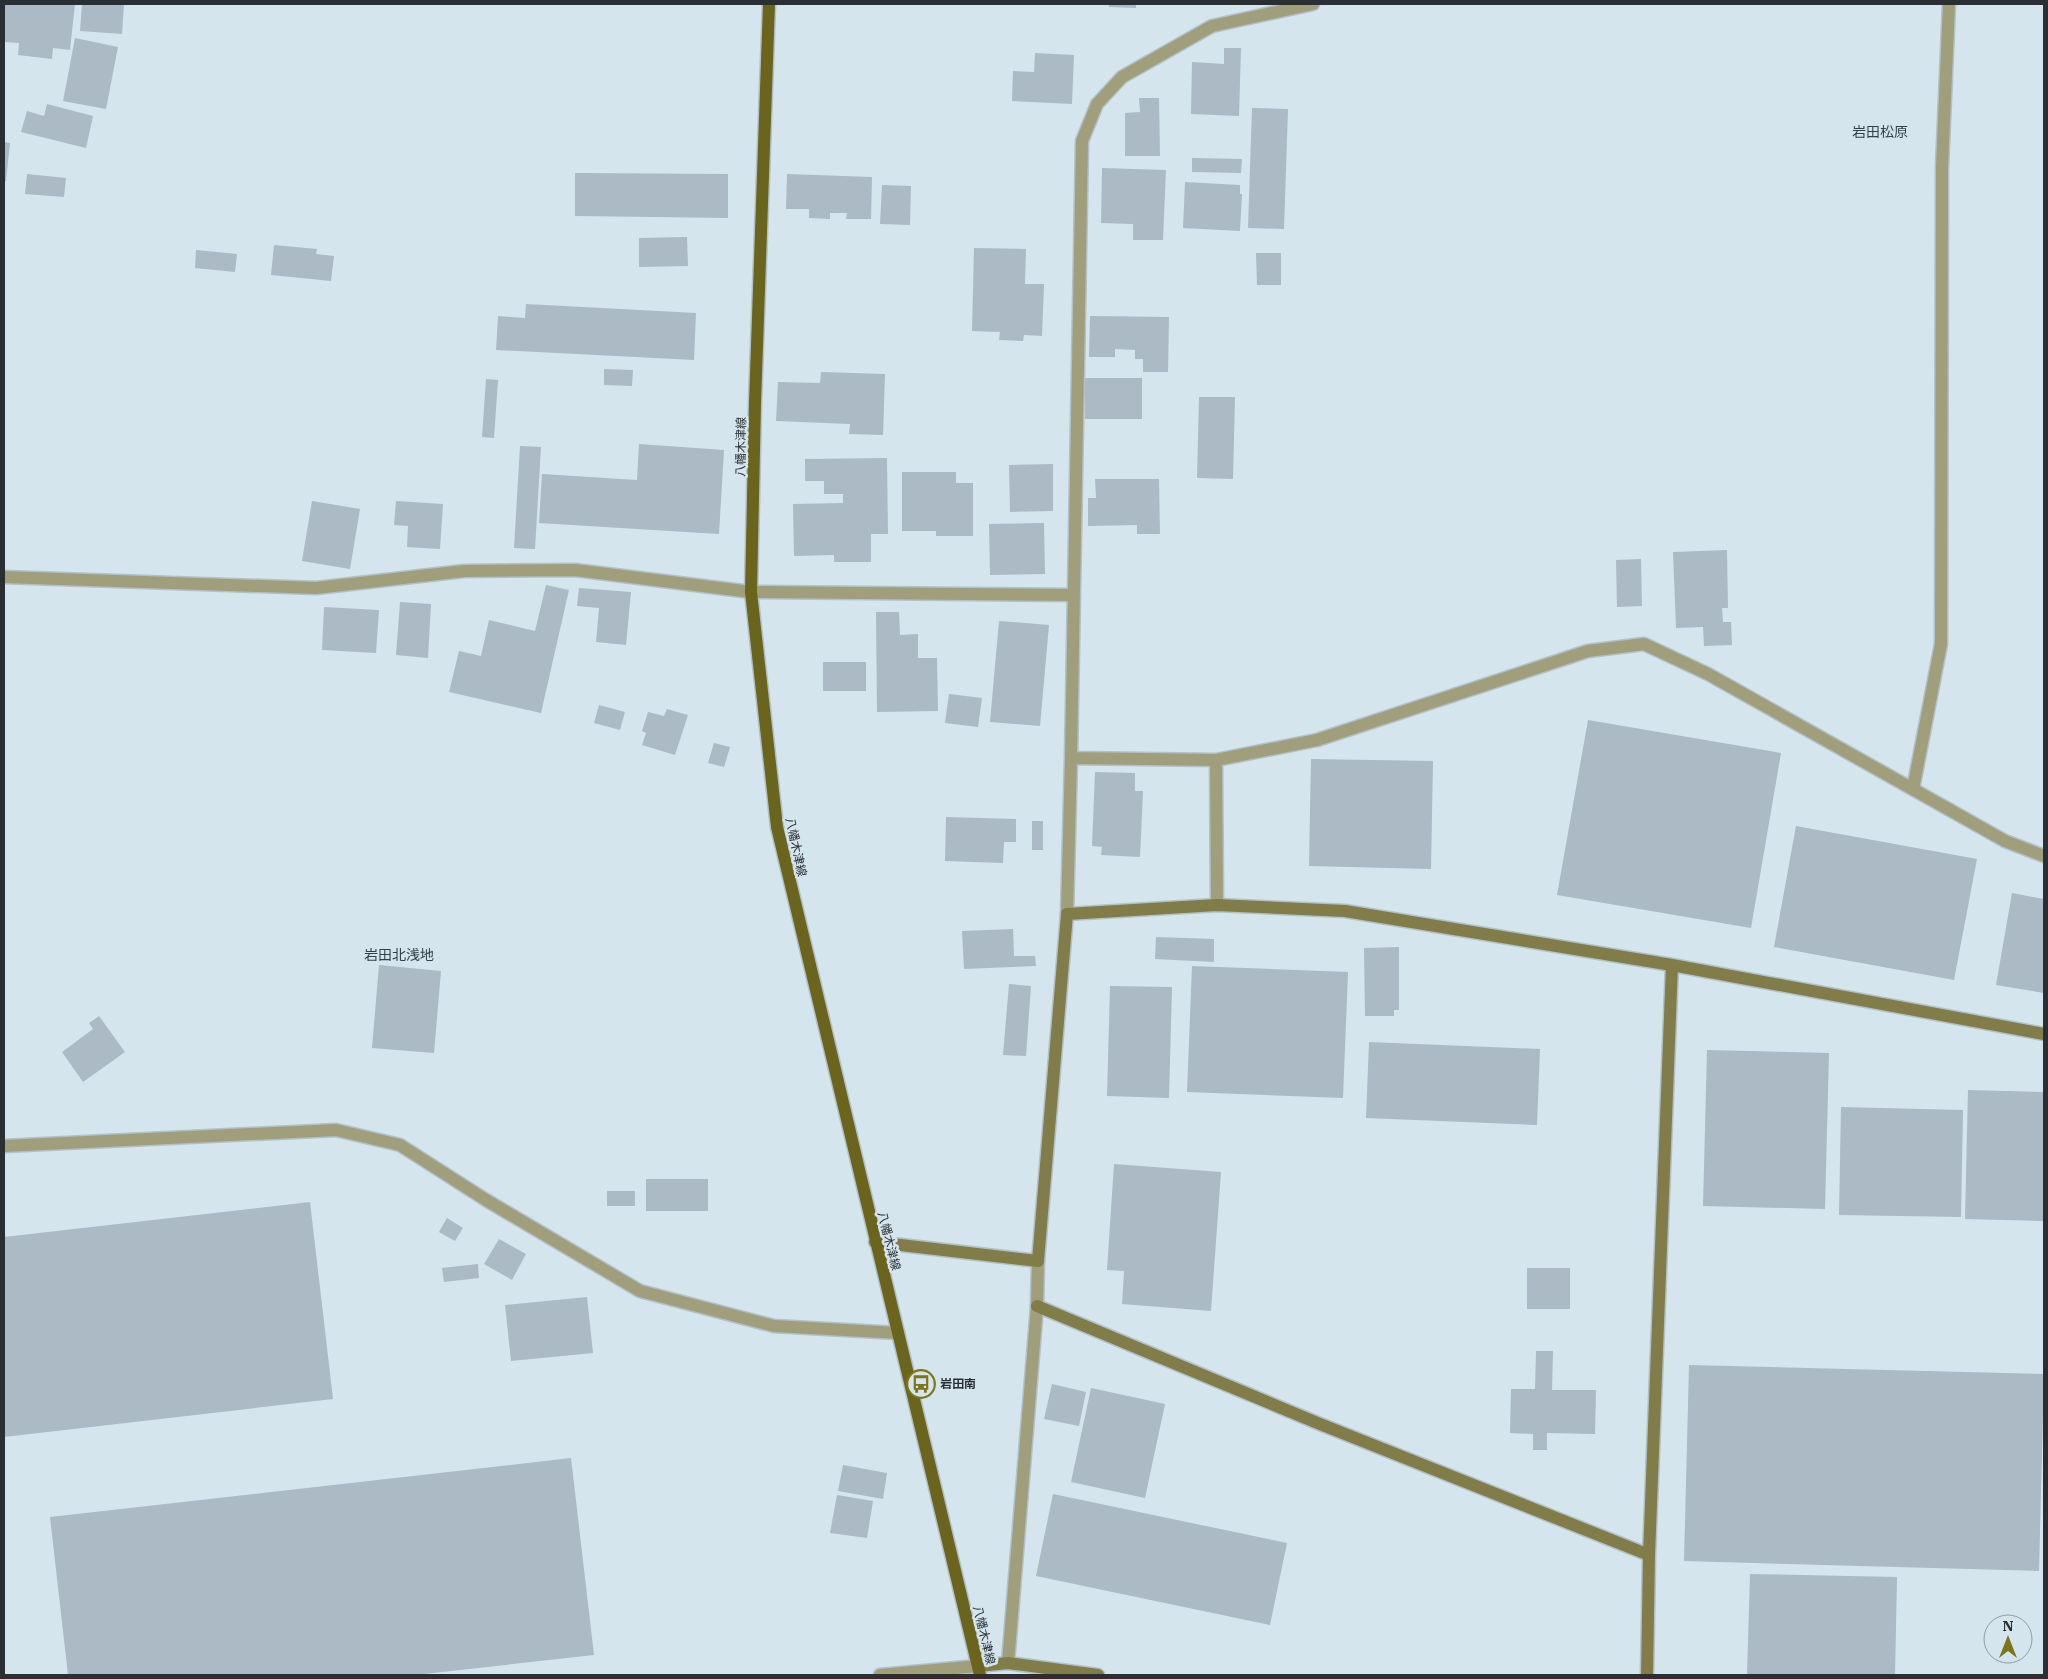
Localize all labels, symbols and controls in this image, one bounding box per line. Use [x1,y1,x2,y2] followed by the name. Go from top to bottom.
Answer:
[1852,123,1908,141] district label: 岩田松原
[732,417,749,477] street label: 八幡木津線
[783,816,810,878] street label: 八幡木津線
[364,946,434,964] district label: 岩田北浅地
[875,1210,904,1272] street label: 八幡木津線
[906,1369,936,1399] bus stop icon: 岩田南
[940,1376,976,1391] place label: 岩田南
[970,1604,999,1666] street label: 八幡木津線
[1983,1614,2033,1664] north arrow
[2002,1617,2014,1635] text: N

